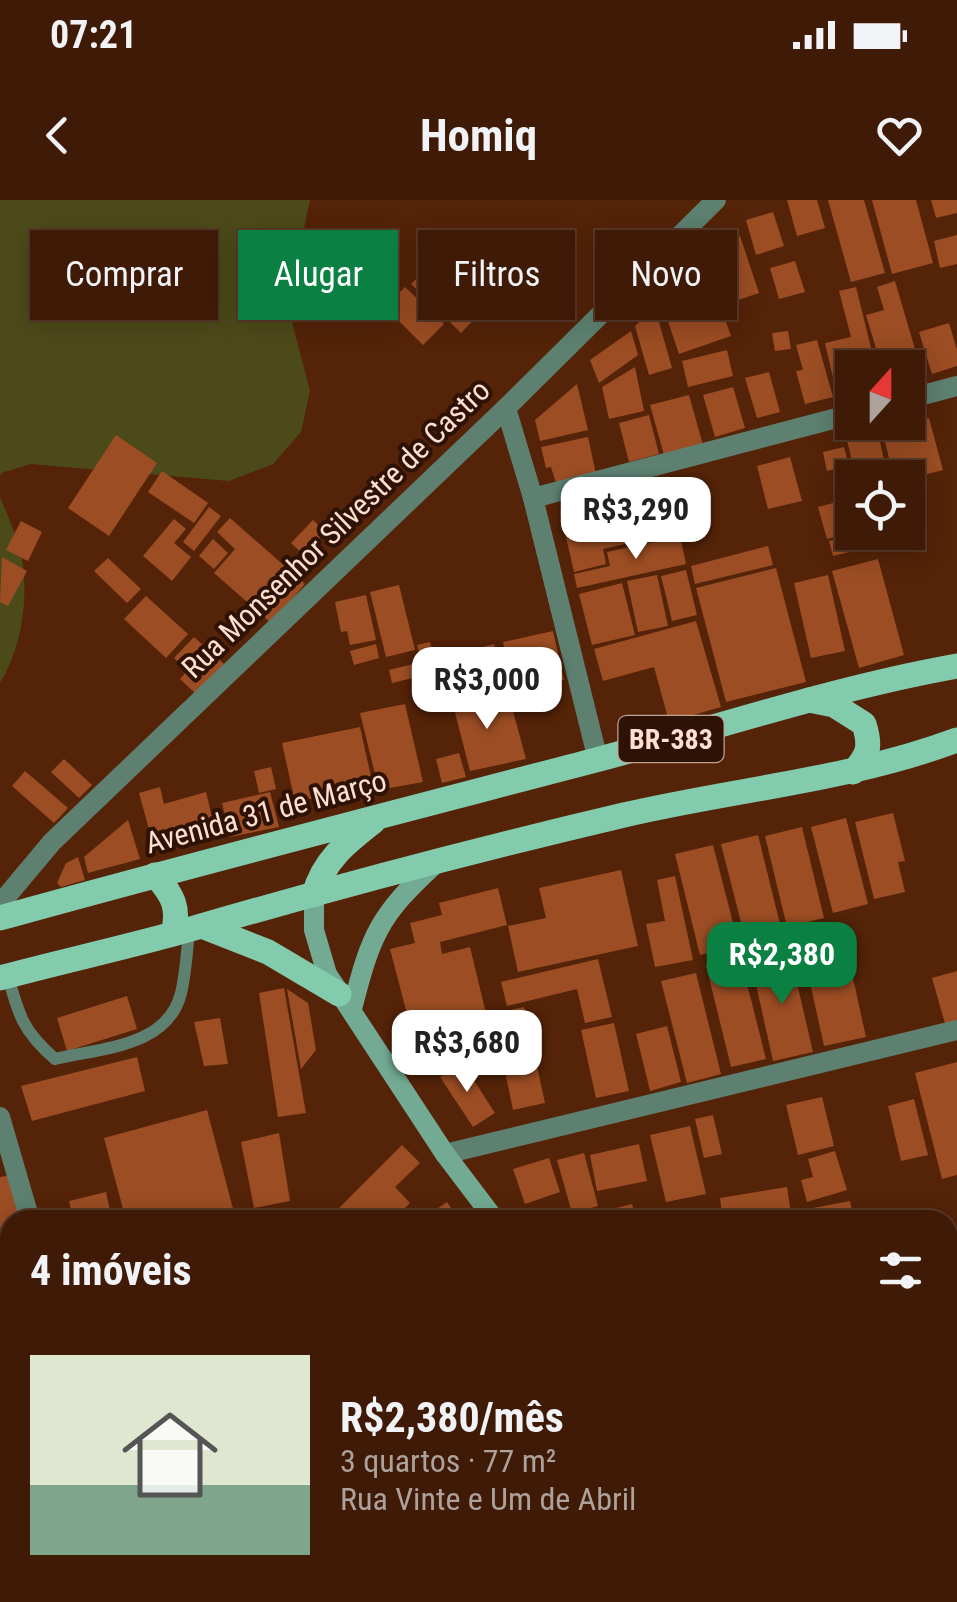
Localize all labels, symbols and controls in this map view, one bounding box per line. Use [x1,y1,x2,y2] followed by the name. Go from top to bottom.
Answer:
[50,13,137,57] text: 07:21
[30,108,85,163] icon: back
[872,108,927,163] icon: heart
[420,109,537,162] text: Homiq
[30,230,218,320] chip: Comprar
[238,230,398,320] chip: Alugar
[418,230,575,320] chip: Filtros
[595,230,737,320] chip: Novo
[835,350,925,440] north arrow
[835,350,925,550] map controls
[175,372,497,685] street label: Rua Monsenhor Silvestre de Castro
[835,460,925,550] button: locate
[544,477,728,562] pin: R$3,290
[583,490,689,528] text: R$3,290
[395,647,579,732] pin: R$3,000
[434,660,540,698] text: R$3,000
[618,716,724,762] road number: BR-383
[142,763,390,861] street label: Avenida 31 de Março
[690,922,874,1007] pin: R$2,380
[729,935,835,973] text: R$2,380
[375,1010,559,1095] pin: R$3,680
[414,1023,520,1061] text: R$3,680
[873,1243,928,1298] icon: filters
[30,1246,192,1295] text: 4 imóveis
[340,1393,564,1442] text: R$2,380/mês
[110,1395,230,1515] icon: home
[340,1442,556,1480] text: 3 quartos · 77 m²
[340,1480,636,1518] text: Rua Vinte e Um de Abril

